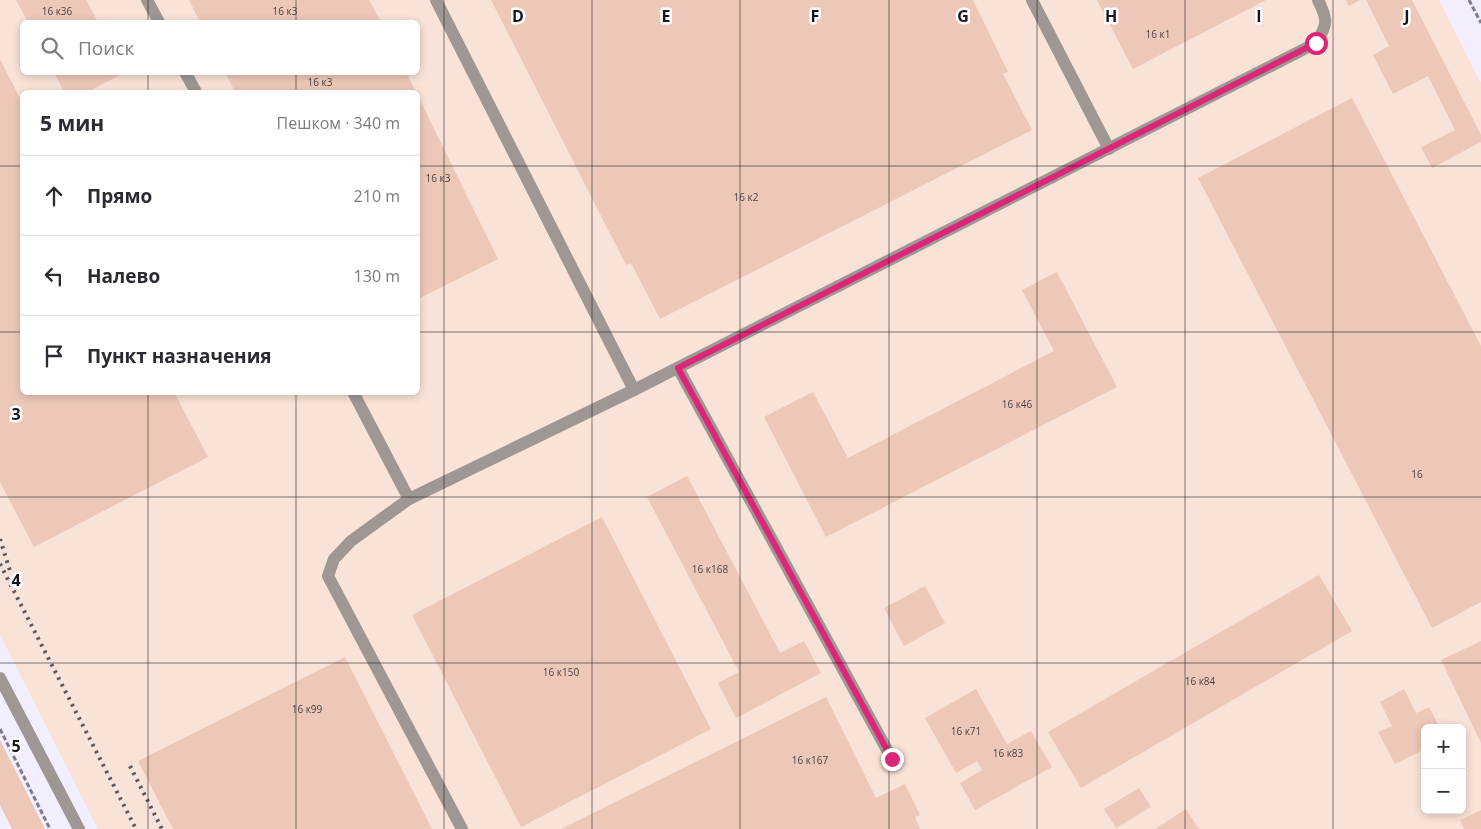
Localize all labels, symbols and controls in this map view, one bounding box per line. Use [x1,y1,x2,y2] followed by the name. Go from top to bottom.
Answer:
[42,4,73,18] house number: 16 к36
[273,4,298,18] house number: 16 к3
[512,5,524,27] text: D
[662,5,671,27] text: E
[811,5,819,27] text: F
[957,5,969,27] text: G
[1105,5,1117,27] text: H
[1256,5,1262,27] text: I
[1402,5,1410,27] text: J
[20,20,420,75] search box
[1146,27,1170,41] house number: 16 к1
[1305,32,1328,55] route start
[38,34,66,62] icon: search
[78,35,134,61] text: Поиск
[308,75,333,89] house number: 16 к3
[40,109,104,137] text: 5 мин
[277,112,400,134] text: Пешком · 340 m
[426,171,451,185] house number: 16 к3
[40,182,68,210] icon: ahead
[87,183,152,209] text: Прямо
[354,185,400,207] text: 210 m
[734,190,759,204] house number: 16 к2
[40,262,68,290] icon: left
[87,263,160,289] text: Налево
[354,265,400,287] text: 130 m
[40,342,68,370] icon: arrive
[87,343,272,369] text: Пункт назначения
[1002,397,1033,411] house number: 16 к46
[11,403,21,425] text: 3
[1411,467,1423,481] house number: 16
[692,562,728,576] house number: 16 к168
[11,569,21,591] text: 4
[543,665,579,679] house number: 16 к150
[1185,674,1216,688] house number: 16 к84
[292,702,323,716] house number: 16 к99
[951,724,981,738] house number: 16 к71
[1421,724,1466,814] map controls
[1421,724,1466,769] button: +
[11,735,21,757] text: 5
[993,746,1024,760] house number: 16 к83
[881,748,904,771] route end
[792,753,828,767] house number: 16 к167
[1421,769,1466,814] button: −

